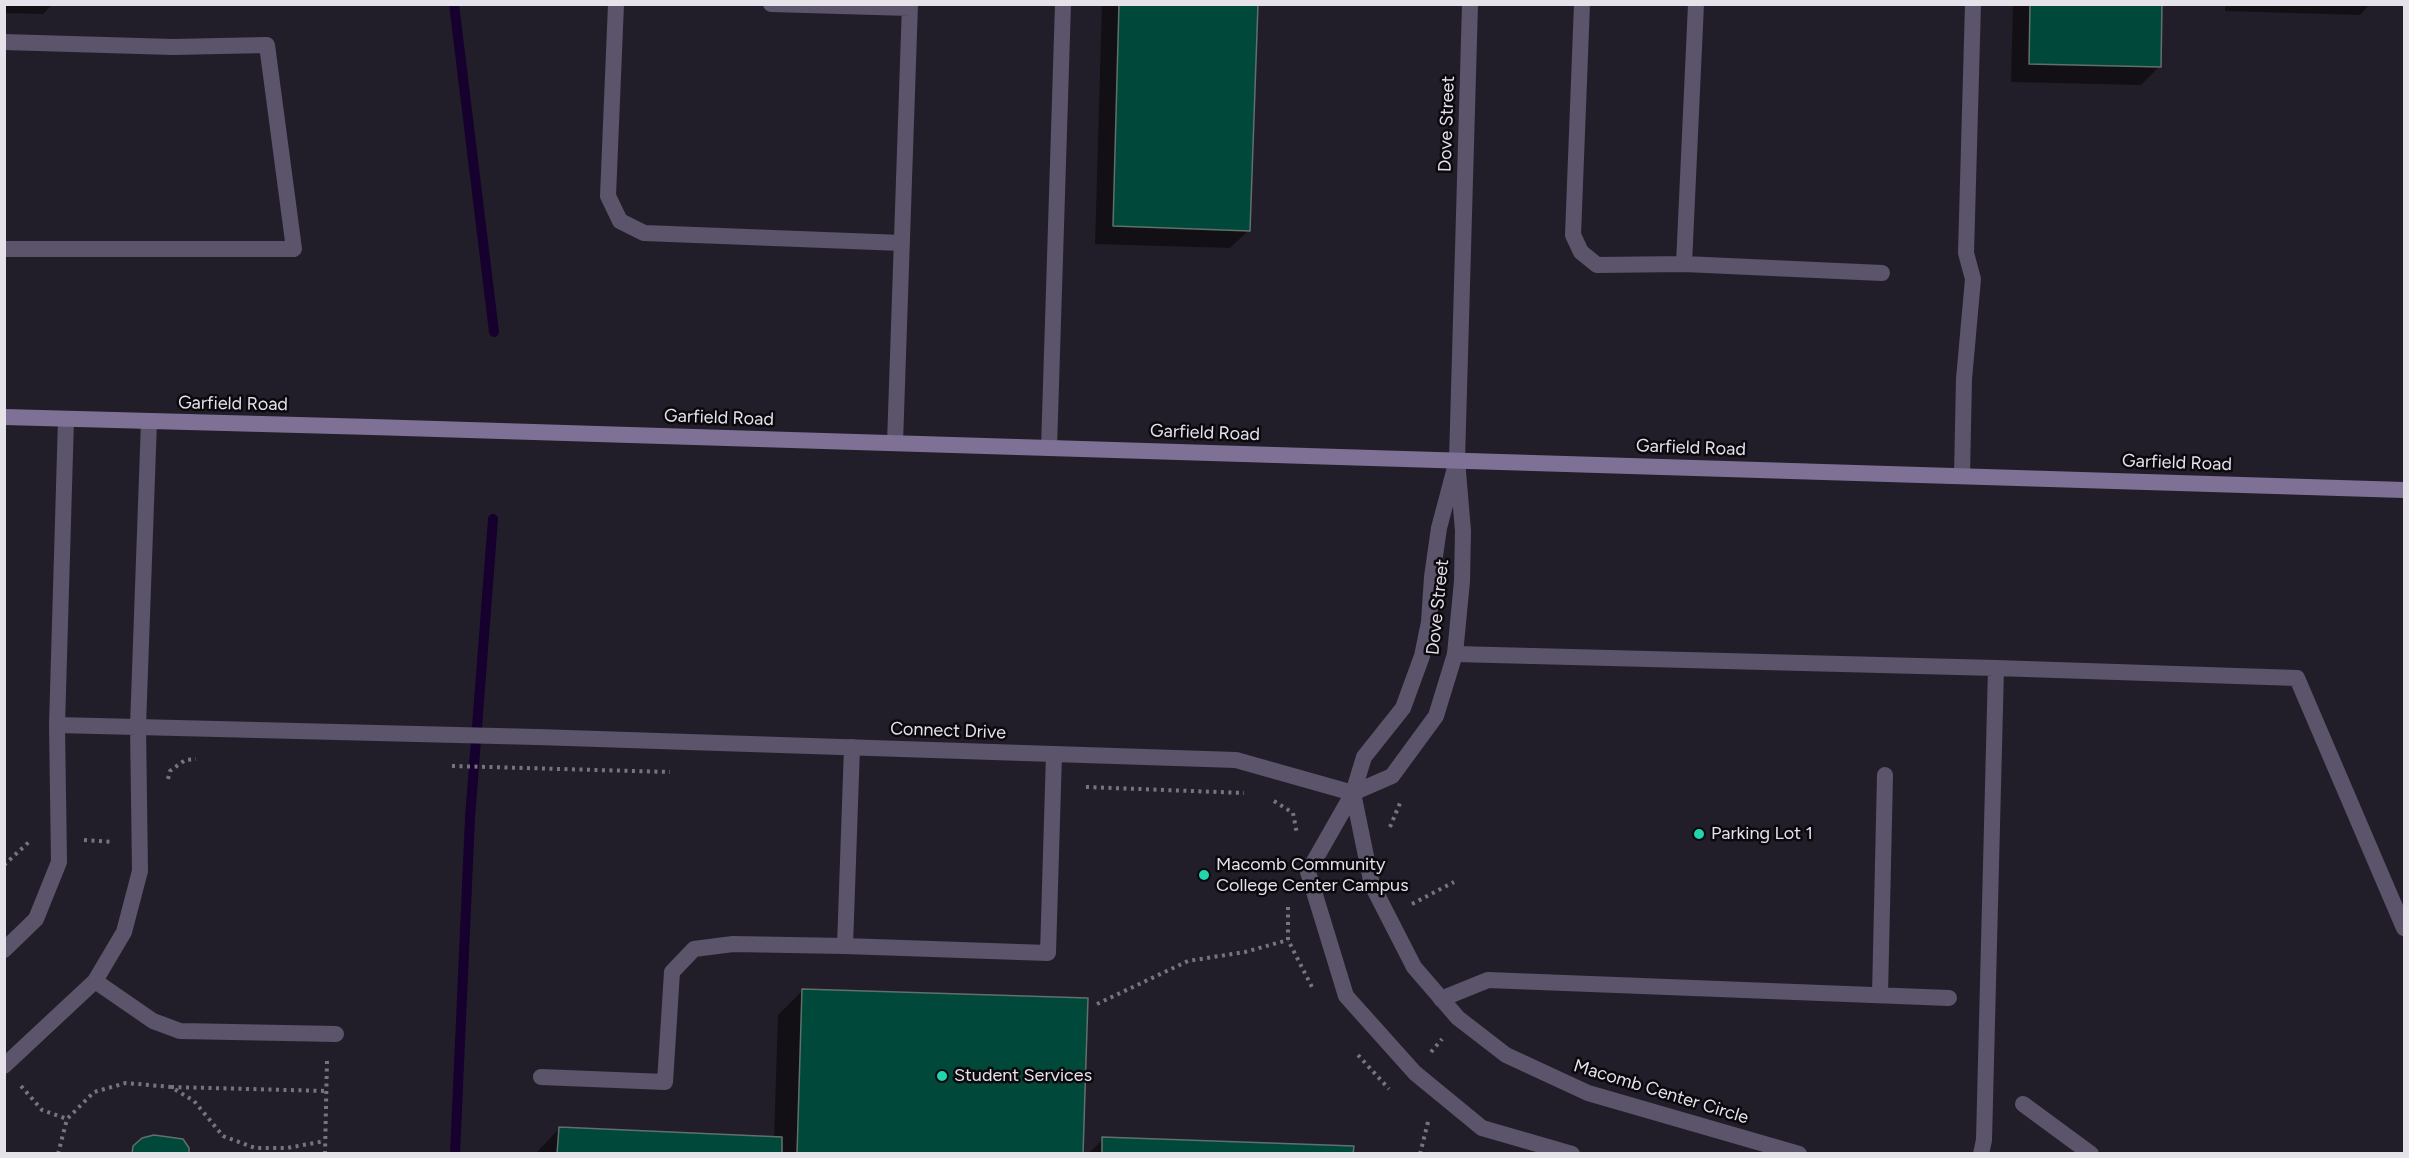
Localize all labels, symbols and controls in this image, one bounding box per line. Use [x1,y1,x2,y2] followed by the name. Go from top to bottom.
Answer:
[1435,75,1459,173] street label: Dove Street
[178,392,288,416] street label: Garfield Road
[664,405,774,431] street label: Garfield Road
[1150,420,1260,446] street label: Garfield Road
[1636,435,1746,461] street label: Garfield Road
[2122,450,2232,476] street label: Garfield Road
[1422,558,1454,656] street label: Dove Street
[890,718,1006,744] street label: Connect Drive
[1711,823,1813,845] place label: Parking Lot 1
[1692,827,1706,841] marker: Parking Lot 1
[1216,854,1409,896] place label: Macomb Community College Center Campus
[1197,868,1211,882] marker: Macomb Community College Center Campus
[1571,1055,1751,1129] street label: Macomb Center Circle
[954,1065,1092,1087] place label: Student Services
[935,1069,949,1083] marker: Student Services

